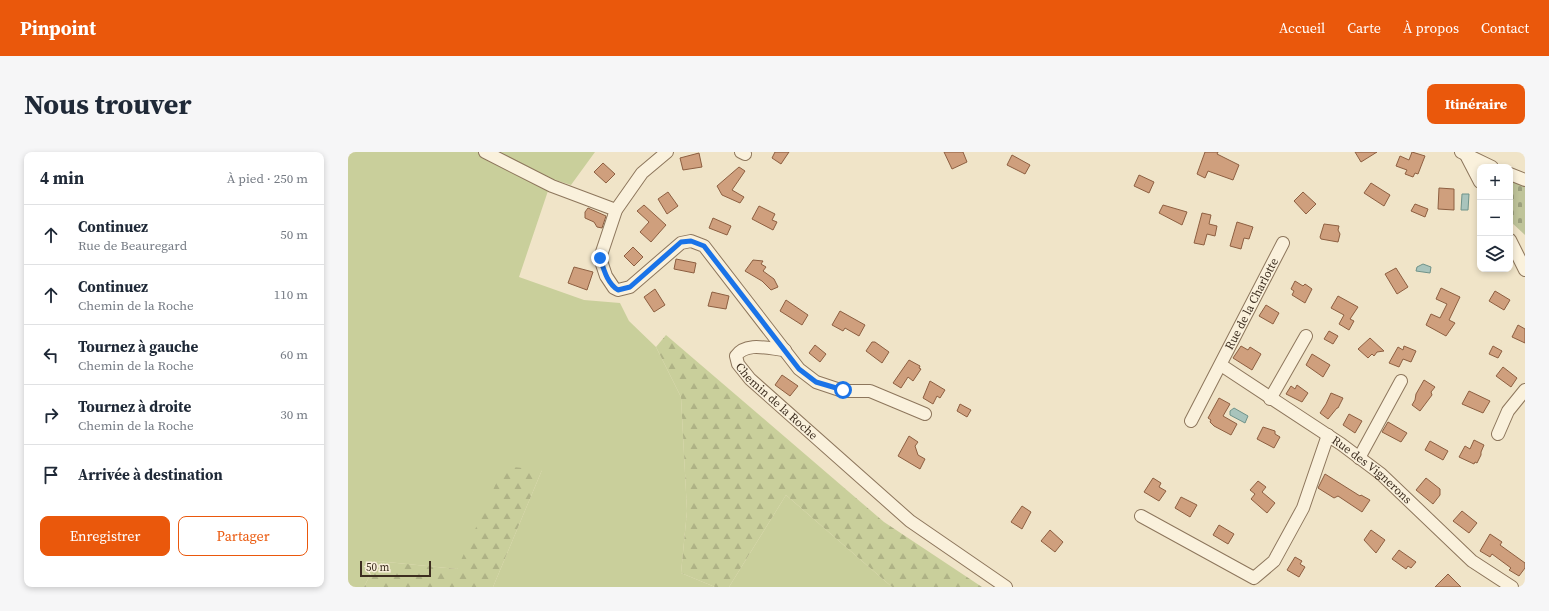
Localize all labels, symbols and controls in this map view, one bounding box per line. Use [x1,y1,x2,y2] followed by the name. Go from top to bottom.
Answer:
[20,15,96,41] text: Pinpoint
[1279,18,1325,38] text: Accueil
[1347,18,1381,38] text: Carte
[1403,18,1459,38] text: À propos
[1481,18,1529,38] text: Contact
[1427,84,1525,124] button: Itinéraire
[24,85,191,123] text: Nous trouver
[1477,164,1513,272] map controls
[1477,164,1513,200] button: +
[40,166,84,190] text: 4 min
[227,170,308,187] text: À pied · 250 m
[1477,200,1513,236] button: −
[78,216,148,237] text: Continuez
[40,224,62,246] icon: ahead
[280,226,308,243] text: 50 m
[1477,236,1513,272] button: layers
[78,237,187,254] text: Rue de Beauregard
[591,249,609,267] route end
[1221,255,1282,353] street label: Rue de la Charlotte
[78,276,148,297] text: Continuez
[40,284,62,306] icon: ahead
[274,286,308,303] text: 110 m
[78,297,194,314] text: Chemin de la Roche
[78,336,198,357] text: Tournez à gauche
[40,344,62,366] icon: left
[280,346,308,363] text: 60 m
[78,357,194,374] text: Chemin de la Roche
[732,359,821,443] street label: Chemin de la Roche
[834,381,852,399] route start
[78,396,191,417] text: Tournez à droite
[40,404,62,426] icon: right
[280,406,308,423] text: 30 m
[78,417,194,434] text: Chemin de la Roche
[1329,432,1415,507] street label: Rue des Vignerons
[40,464,62,486] icon: arrive
[78,464,223,485] text: Arrivée à destination
[40,516,170,556] button: Enregistrer
[178,516,308,556] button: Partager
[360,559,431,578] scale bar
[366,560,389,575] text: 50 m

